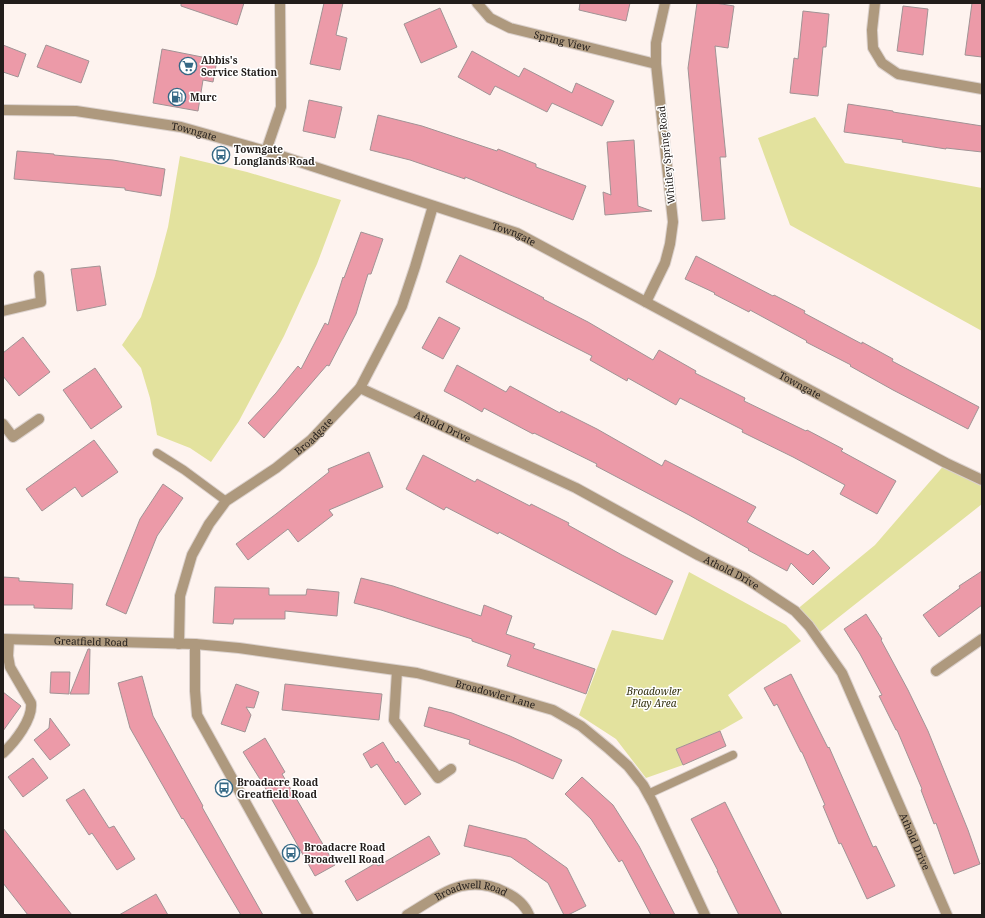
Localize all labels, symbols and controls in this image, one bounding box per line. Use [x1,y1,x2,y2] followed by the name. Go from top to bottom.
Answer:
[532,27,592,55] street label: Spring View
[201,53,277,79] place label: Abbis's Service Station
[178,56,198,76] supermarket icon: Abbis's Service Station
[167,87,187,107] fuel station icon: Murc
[190,90,217,104] place label: Murc
[654,105,678,205] street label: Whitley Spring Road
[171,119,219,144] street label: Towngate
[234,142,315,168] place label: Towngate Longlands Road
[211,145,231,165] bus stop icon: Towngate Longlands Road
[490,218,538,249] street label: Towngate
[776,368,824,402] street label: Towngate
[412,407,473,445] street label: Athold Drive
[291,414,336,458] street label: Broadgate
[701,552,762,593] street label: Athold Drive
[54,633,128,649] street label: Greatfield Road
[454,676,537,712] street label: Broadowler Lane
[626,684,682,710] park label: Broadowler Play Area
[237,775,319,801] place label: Broadacre Road Greatfield Road
[214,778,234,798] bus stop icon: Broadacre Road Greatfield Road
[897,811,934,872] street label: Athold Drive
[304,840,386,866] place label: Broadacre Road Broadwell Road
[281,843,301,863] bus stop icon: Broadacre Road Broadwell Road
[432,877,510,904] street label: Broadwell Road

